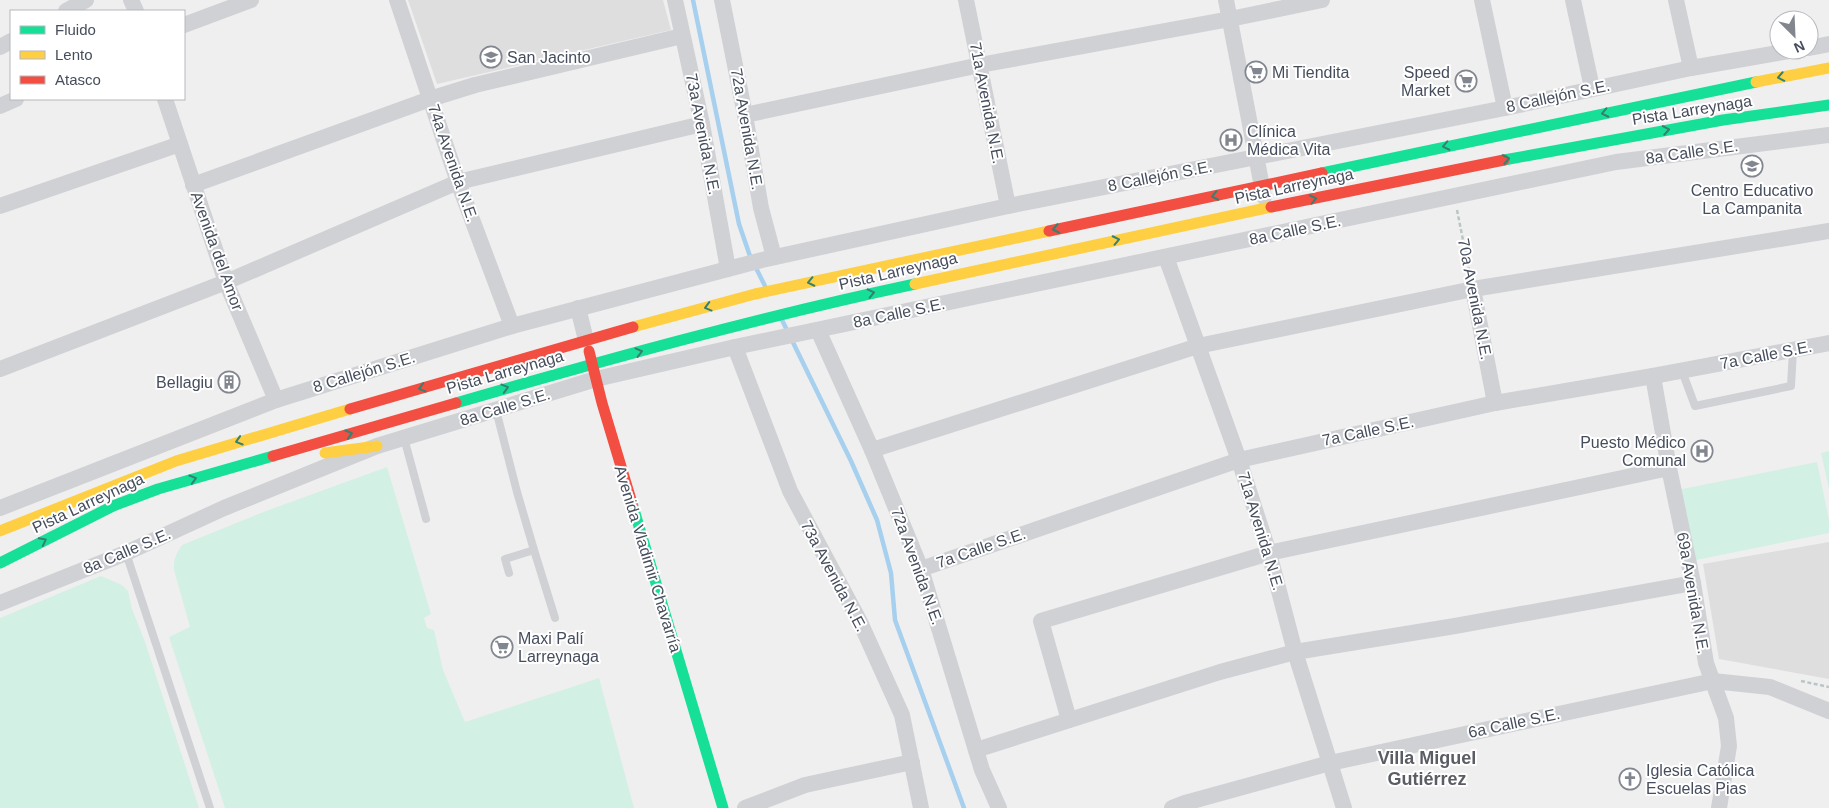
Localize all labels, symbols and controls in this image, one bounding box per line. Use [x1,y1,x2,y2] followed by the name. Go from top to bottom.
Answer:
[10,10,185,100] legend
[1769,10,1819,60] north arrow
[55,21,96,38] text: Fluido
[1791,38,1807,56] text: N
[967,41,1007,165] street label: 71a Avenida N.E.
[479,45,503,69] school or university icon: San Jacinto
[55,46,93,63] text: Lento
[507,49,591,66] place label: San Jacinto
[1244,60,1268,84] supermarket icon: Mi Tiendita
[1272,64,1349,81] place label: Mi Tiendita
[1401,64,1451,99] place label: Speed Market
[728,67,766,191] street label: 72a Avenida N.E.
[1454,69,1478,93] supermarket icon: Speed Market
[55,71,101,88] text: Atasco
[1777,71,1785,81] one-way arrow
[683,72,723,196] street label: 73a Avenida N.E.
[1504,77,1612,115] street label: 8 Callejón S.E.
[1631,92,1753,128] street label: Pista Larreynaga
[425,102,481,224] street label: 74a Avenida N.E.
[1600,107,1609,117] one-way arrow
[1247,123,1330,158] place label: Clínica Médica Vita
[1662,126,1670,136] one-way arrow
[1219,128,1243,152] hospital icon: Clínica Médica Vita
[1645,137,1739,167] street label: 8a Calle S.E.
[1441,140,1450,151] one-way arrow
[1740,154,1764,178] school or university icon: Centro Educativo La Campanita
[1502,155,1511,165] one-way arrow
[1106,158,1214,194] street label: 8 Callejón S.E.
[1233,165,1355,207] street label: Pista Larreynaga
[1691,182,1813,217] place label: Centro Educativo La Campanita
[188,189,247,313] street label: Avenida del Amor
[1210,190,1219,200] one-way arrow
[1308,194,1317,205] one-way arrow
[1248,212,1342,248] street label: 8a Calle S.E.
[1051,223,1060,234] one-way arrow
[1111,235,1120,246] one-way arrow
[1455,237,1495,361] street label: 70a Avenida N.E.
[837,249,959,293] street label: Pista Larreynaga
[807,276,816,287] one-way arrow
[867,288,876,299] one-way arrow
[852,295,946,331] street label: 8a Calle S.E.
[704,301,713,312] one-way arrow
[1719,338,1813,372] street label: 7a Calle S.E.
[445,347,566,397] street label: Pista Larreynaga
[635,347,643,357] one-way arrow
[311,348,417,396] street label: 8 Callejón S.E.
[217,370,241,394] building icon: Bellagiu
[156,374,213,391] place label: Bellagiu
[418,382,426,392] one-way arrow
[501,384,509,394] one-way arrow
[458,385,552,429] street label: 8a Calle S.E.
[1321,413,1415,449] street label: 7a Calle S.E.
[345,430,353,440] one-way arrow
[1580,434,1686,469] place label: Puesto Médico Comunal
[235,436,244,446] one-way arrow
[1690,439,1714,463] hospital icon: Puesto Médico Comunal
[611,464,685,655] street label: Avenida Vladimir Chavarría
[30,470,146,536] street label: Pista Larreynaga
[1235,470,1287,592] street label: 71a Avenida N.E.
[188,474,197,484] one-way arrow
[888,505,946,627] street label: 72a Avenida N.E.
[798,518,870,634] street label: 73a Avenida N.E.
[81,525,173,577] street label: 8a Calle S.E.
[934,525,1028,571] street label: 7a Calle S.E.
[1674,531,1712,655] street label: 69a Avenida N.E.
[38,537,47,547] one-way arrow
[518,630,599,665] place label: Maxi Palí Larreynaga
[490,635,514,659] supermarket icon: Maxi Palí Larreynaga
[1467,705,1561,741] street label: 6a Calle S.E.
[1378,748,1476,789] district label: Villa Miguel Gutiérrez
[1646,762,1755,797] place label: Iglesia Católica Escuelas Pias
[1618,767,1642,791] church icon: Iglesia Católica Escuelas Pias

